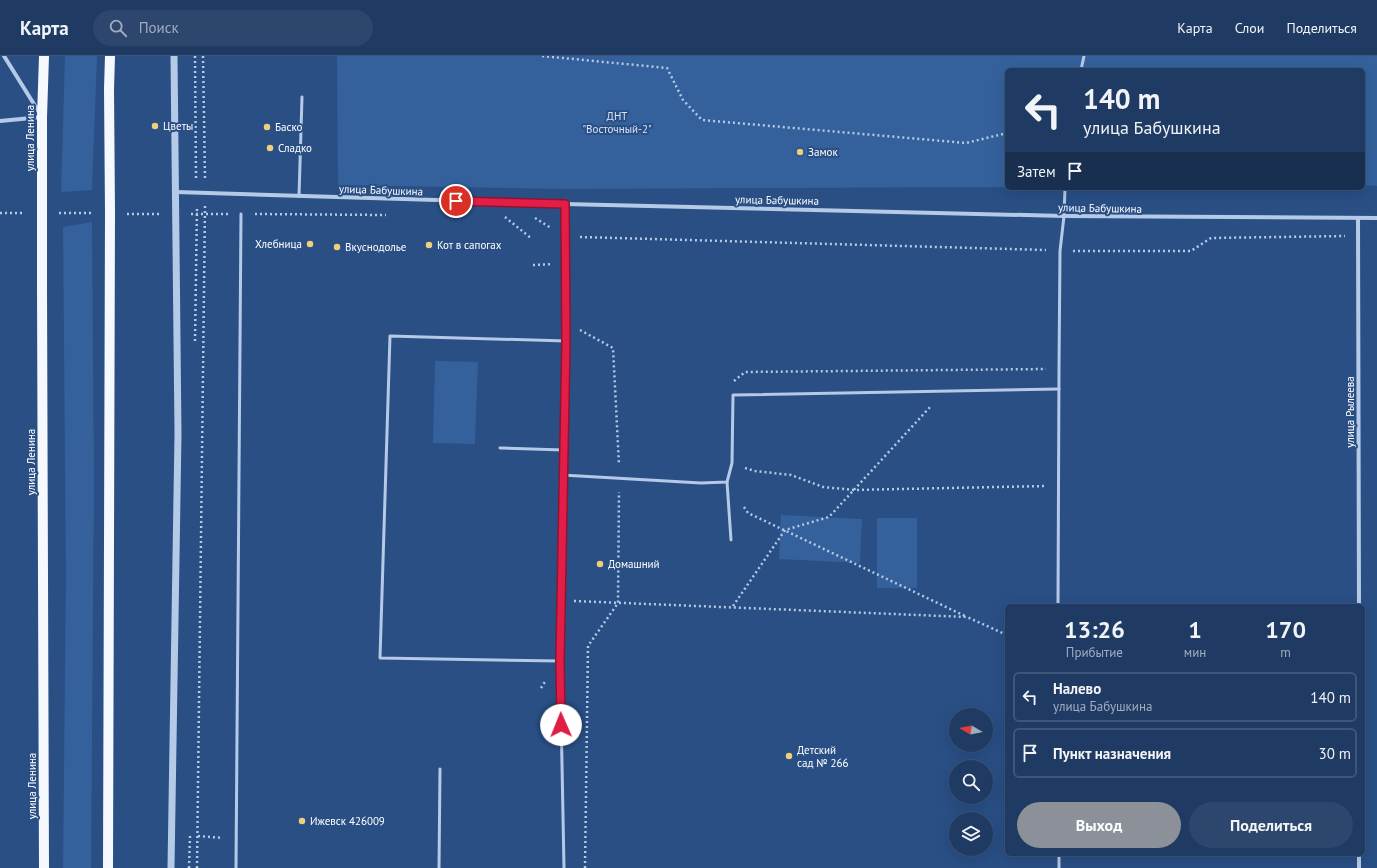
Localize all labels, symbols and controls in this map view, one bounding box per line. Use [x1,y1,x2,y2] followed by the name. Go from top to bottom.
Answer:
[93,10,373,46] search box
[20,16,69,40] text: Карта
[107,17,129,39] icon: search
[139,18,179,37] text: Поиск
[1177,19,1213,37] text: Карта
[1235,19,1264,37] text: Слои
[1286,19,1357,37] text: Поделиться
[1083,80,1160,117] text: 140 m
[1017,84,1069,136] icon: left
[23,105,37,171] street label: улица Ленина
[582,109,652,136] park label: ДНТ "Восточный-2"
[1083,116,1221,139] text: улица Бабушкина
[163,119,193,133] place label: Цветы
[275,120,303,134] place label: Баско
[150,121,160,131] marker: Цветы
[262,122,272,132] marker: Баско
[278,141,312,155] place label: Сладко
[265,143,275,153] marker: Сладко
[808,145,838,159] place label: Замок
[795,147,805,157] marker: Замок
[1064,160,1086,182] icon: arrive
[1017,162,1056,181] text: Затем
[339,182,423,198] street label: улица Бабушкина
[439,184,473,218] pin
[445,190,467,212] icon: arrive
[735,192,819,208] street label: улица Бабушкина
[1058,200,1142,216] street label: улица Бабушкина
[255,237,302,251] place label: Хлебница
[437,238,502,252] place label: Кот в сапогах
[305,239,315,249] marker: Хлебница
[345,240,407,254] place label: Вкуснодолье
[424,240,434,250] marker: Кот в сапогах
[332,242,342,252] marker: Вкуснодолье
[1343,376,1357,448] street label: улица Рылеева
[24,429,38,495] street label: улица Ленина
[608,557,660,571] place label: Домашний
[595,559,605,569] marker: Домашний
[1064,614,1125,645] text: 13:26
[1188,614,1202,645] text: 1
[1265,614,1306,645] text: 170
[1066,644,1123,661] text: Прибытие
[1184,644,1206,661] text: мин
[1280,644,1291,661] text: m
[1053,679,1101,698] text: Налево
[1019,686,1041,708] icon: left
[1310,688,1351,707] text: 140 m
[1053,698,1152,715] text: улица Бабушкина
[540,704,582,746] position arrow
[949,708,993,752] north arrow
[949,708,993,856] map controls
[1019,742,1041,764] icon: arrive
[797,743,848,770] place label: Детский сад № 266
[1053,744,1171,763] text: Пункт назначения
[1318,744,1351,763] text: 30 m
[784,751,794,761] marker: Детский сад № 266
[25,753,39,819] street label: улица Ленина
[949,760,993,804] button: search
[1017,802,1181,848] button: Выход
[1189,802,1353,848] button: Поделиться
[949,812,993,856] button: layers
[310,814,385,828] place label: Ижевск 426009
[297,816,307,826] marker: Ижевск 426009

